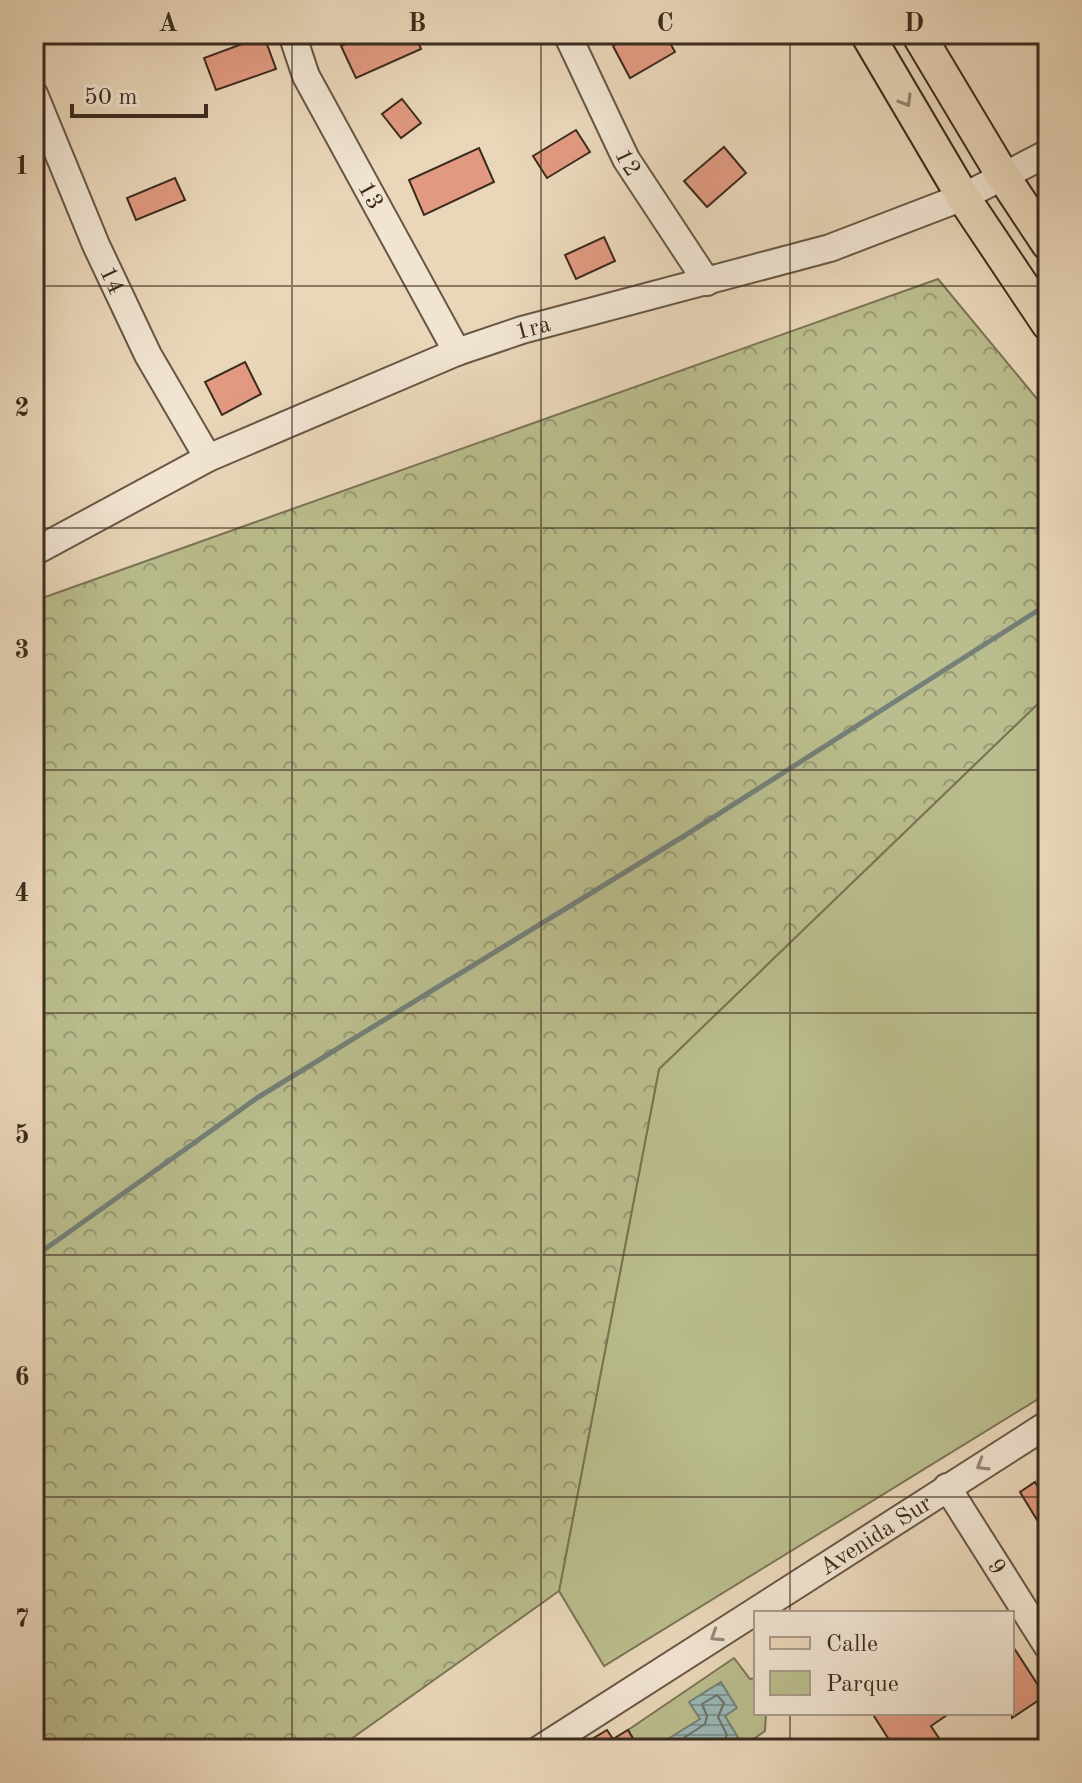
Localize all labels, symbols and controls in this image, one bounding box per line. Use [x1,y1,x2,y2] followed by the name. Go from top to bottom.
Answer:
[158,11,178,37] text: A
[408,11,426,37] text: B
[656,11,674,37] text: C
[904,11,924,37] text: D
[72,68,206,118] scale bar
[84,86,138,110] text: 50 m
[897,92,912,107] one-way arrow
[609,146,644,181] street label: 12
[14,154,30,180] text: 1
[352,178,387,214] street label: 13
[94,263,128,299] street label: 14
[513,313,554,345] street label: 1ra
[14,396,30,422] text: 2
[14,638,30,664] text: 3
[14,881,30,907] text: 4
[14,1123,30,1149] text: 5
[14,1365,30,1391] text: 6
[976,1455,991,1471] one-way arrow
[816,1492,937,1581] street label: Avenida Sur
[982,1555,1009,1580] street label: 9
[14,1607,30,1633] text: 7
[754,1611,1014,1715] legend
[710,1626,725,1641] one-way arrow
[826,1633,878,1657] text: Calle
[826,1673,899,1697] text: Parque

